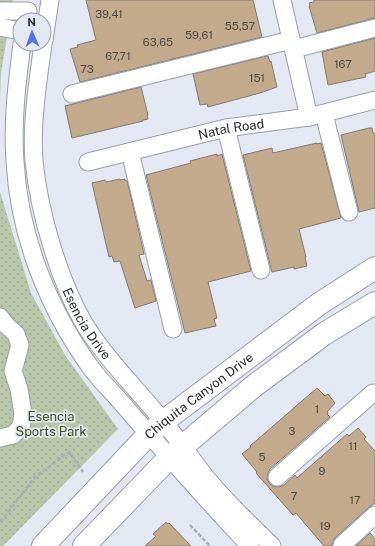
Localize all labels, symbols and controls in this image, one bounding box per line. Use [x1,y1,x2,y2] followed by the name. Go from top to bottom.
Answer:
[95,8,123,20] house number: 39,41
[12,12,52,52] north arrow
[27,16,36,28] text: N
[225,20,256,32] house number: 55,57
[185,29,213,41] house number: 59,61
[143,36,173,48] house number: 63,65
[105,50,131,62] house number: 67,71
[334,58,352,70] house number: 167
[80,63,94,75] house number: 73
[249,72,265,84] house number: 151
[197,116,265,143] street label: Natal Road
[60,286,114,362] street label: Esencia Drive
[142,349,256,442] street label: Chiquita Canyon Drive
[315,403,319,415] house number: 1
[15,409,87,439] park label: Esencia Sports Park
[289,425,296,437] house number: 3
[349,440,357,452] house number: 11
[258,451,266,463] house number: 5
[319,465,326,477] house number: 9
[291,490,298,502] house number: 7
[349,494,361,506] house number: 17
[319,520,331,532] house number: 19

